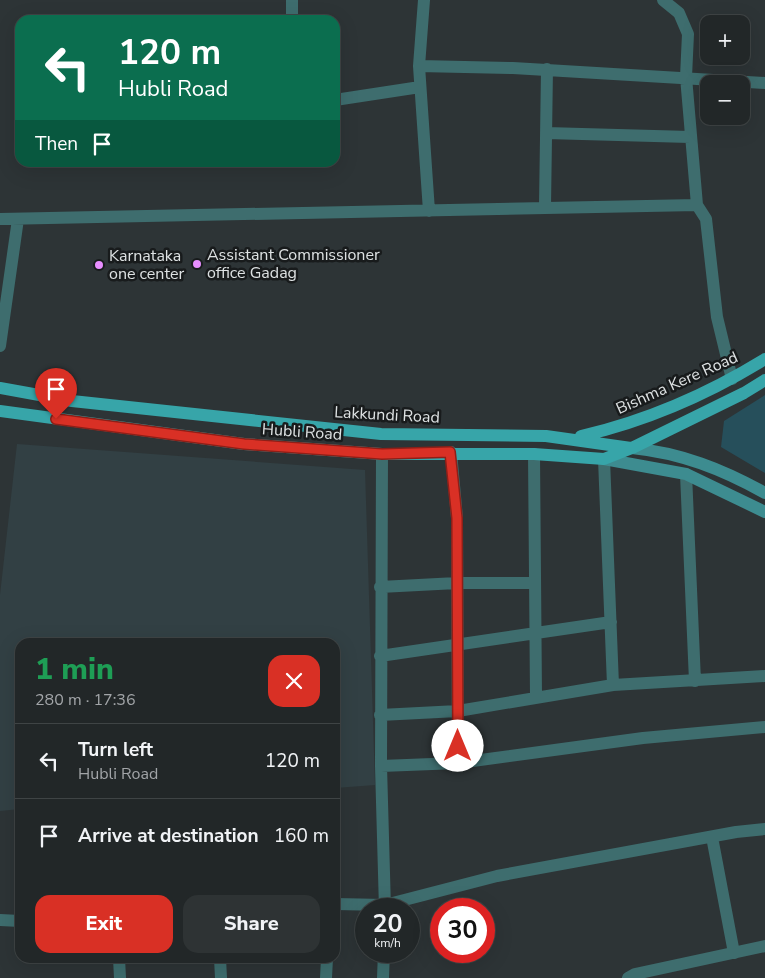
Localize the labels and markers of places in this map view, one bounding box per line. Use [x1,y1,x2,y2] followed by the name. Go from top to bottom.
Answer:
[207,244,380,284] place label: Assistant Commissioner office Gadag
[109,245,184,285] place label: Karnataka one center
[191,258,203,270] marker: Assistant Commissioner office Gadag
[93,259,105,271] marker: Karnataka one center
[35,368,77,419] pin

